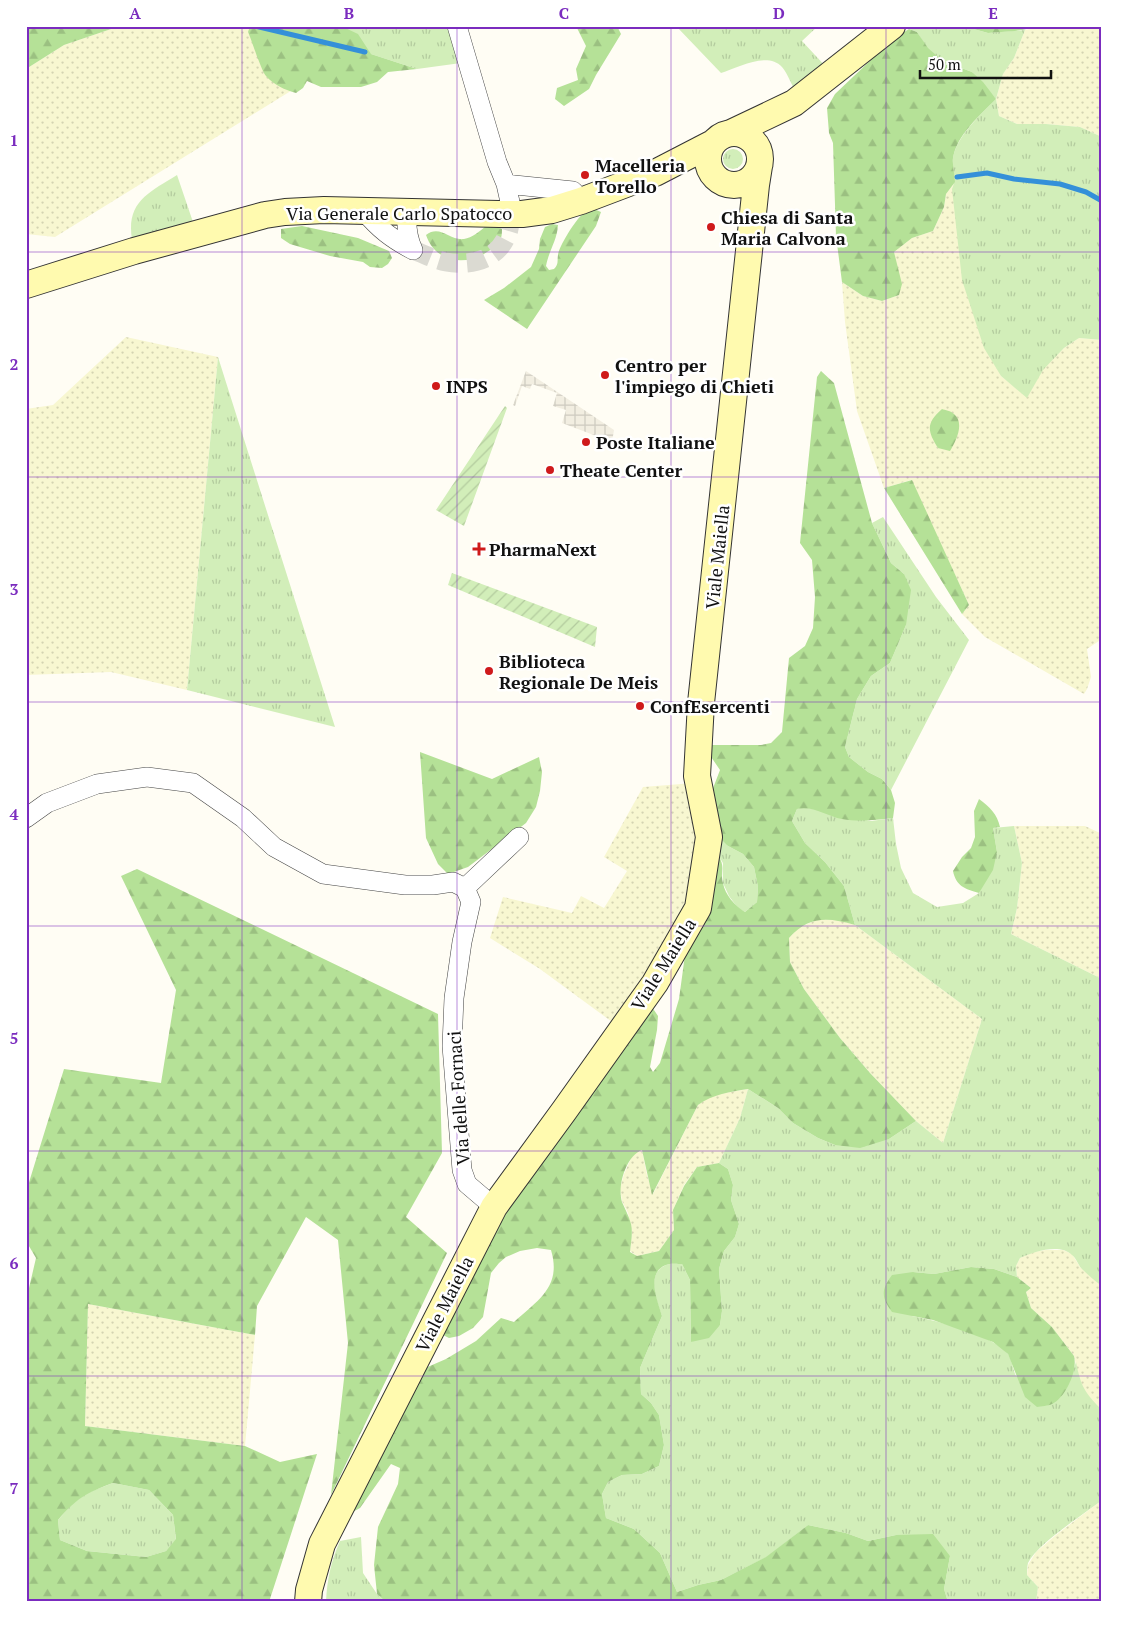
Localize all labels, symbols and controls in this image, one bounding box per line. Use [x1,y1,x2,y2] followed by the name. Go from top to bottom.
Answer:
[129,2,141,24] text: A
[344,2,354,24] text: B
[559,2,569,24] text: C
[773,2,785,24] text: D
[988,2,998,24] text: E
[920,48,1052,80] scale bar
[928,54,961,74] text: 50 m
[9,129,19,151] text: 1
[595,153,685,198] place label: Macelleria Torello
[579,169,591,181] marker: Macelleria Torello
[286,201,512,225] street label: Via Generale Carlo Spatocco
[721,205,853,250] place label: Chiesa di Santa Maria Calvona
[705,221,717,233] marker: Chiesa di Santa Maria Calvona
[9,353,19,375] text: 2
[615,353,774,398] place label: Centro per l'impiego di Chieti
[599,369,611,381] marker: Centro per l'impiego di Chieti
[446,374,488,398] place label: INPS
[430,380,442,392] marker: INPS
[596,430,715,454] place label: Poste Italiane
[580,436,592,448] marker: Poste Italiane
[560,458,682,482] place label: Theate Center
[544,464,556,476] marker: Theate Center
[700,504,734,610] street label: Viale Maiella
[489,537,597,561] place label: PharmaNext
[473,543,485,555] marker: PharmaNext
[9,578,19,600] text: 3
[499,649,658,694] place label: Biblioteca Regionale De Meis
[483,665,495,677] marker: Biblioteca Regionale De Meis
[650,694,770,718] place label: ConfEsercenti
[634,700,646,712] marker: ConfEsercenti
[9,803,19,825] text: 4
[625,913,701,1015] street label: Viale Maiella
[9,1027,19,1049] text: 5
[441,1030,475,1166] street label: Via delle Fornaci
[9,1252,19,1274] text: 6
[410,1252,478,1356] street label: Viale Maiella
[9,1477,19,1499] text: 7

